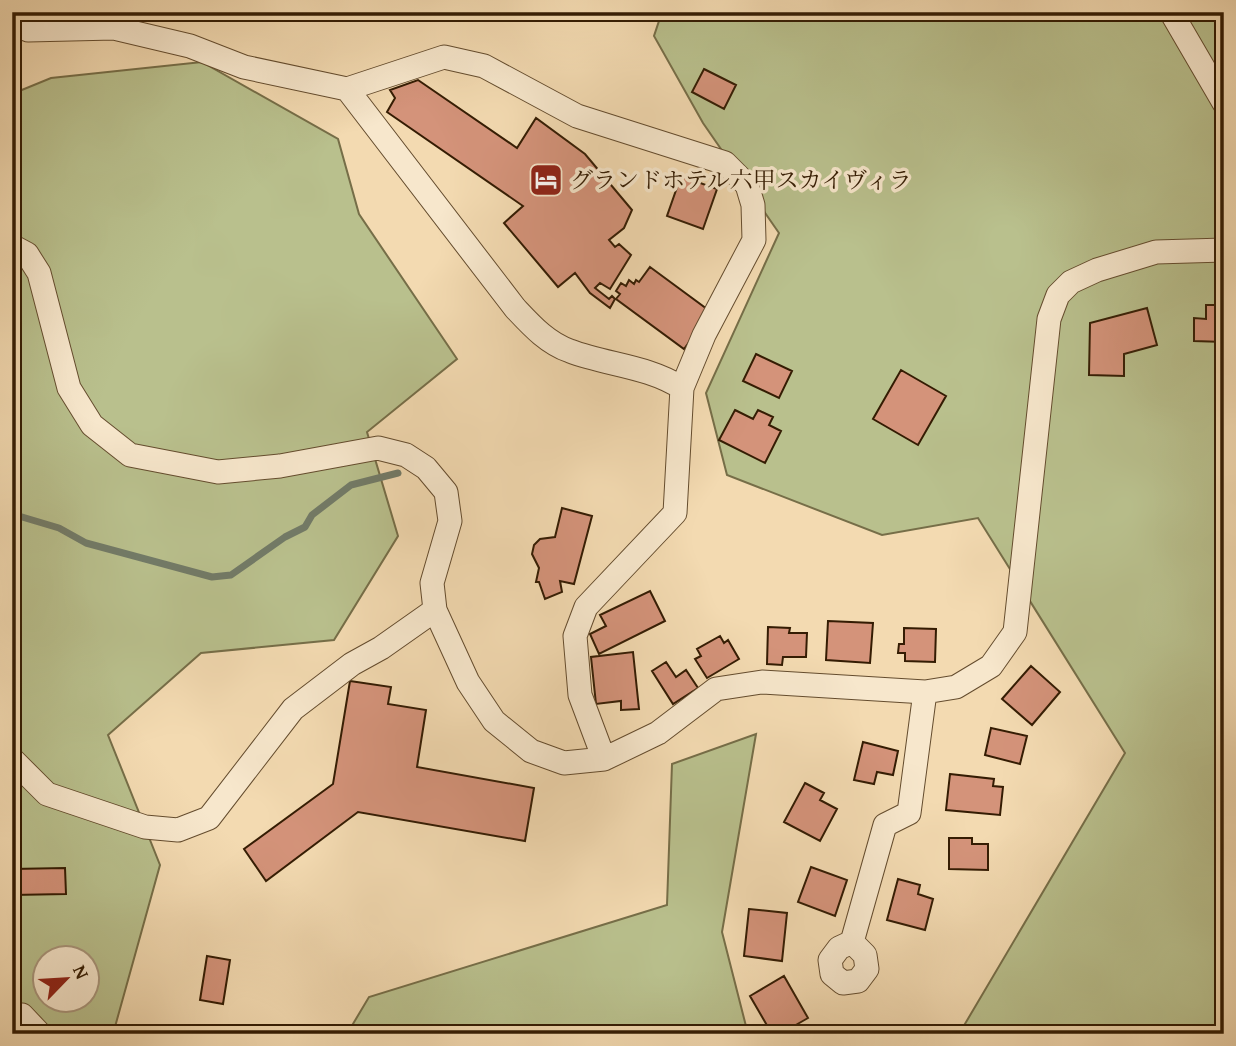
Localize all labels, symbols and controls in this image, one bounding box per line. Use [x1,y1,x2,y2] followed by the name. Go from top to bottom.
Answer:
[527,161,565,199] hotel icon: グランドホテル六甲スカイヴィラ
[570,163,912,196] place label: グランドホテル六甲スカイヴィラ
[32,944,102,1014] north arrow
[66,960,97,984] text: N

